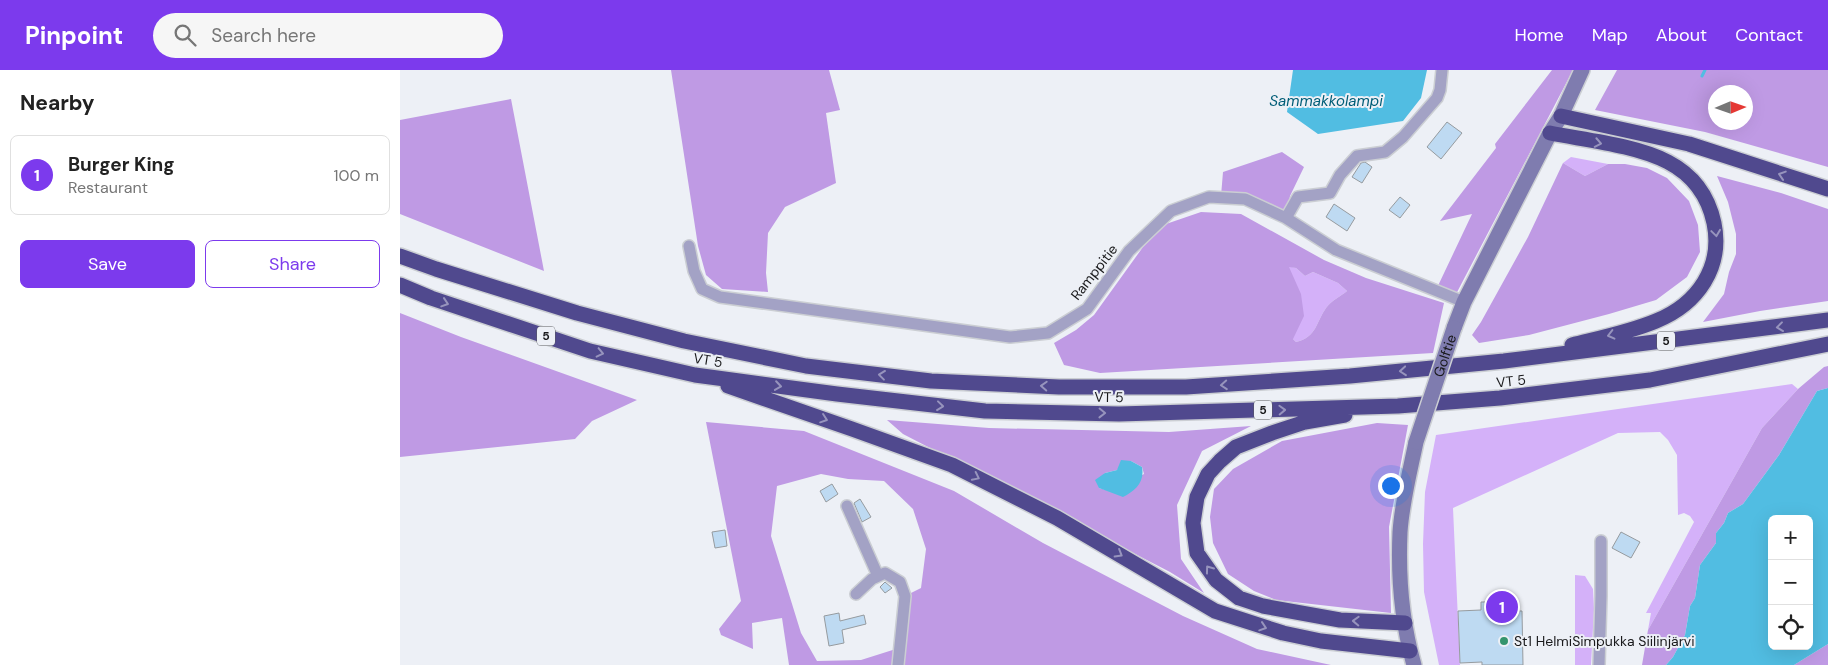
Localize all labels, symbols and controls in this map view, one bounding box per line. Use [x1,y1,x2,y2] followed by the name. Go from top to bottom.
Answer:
[153,13,503,58] search box
[25,20,123,51] text: Pinpoint
[171,21,199,49] icon: search
[211,23,316,48] text: Search here
[1514,23,1564,47] text: Home
[1592,23,1628,47] text: Map
[1656,23,1707,47] text: About
[1735,23,1803,47] text: Contact
[1708,85,1753,130] north arrow
[20,89,94,117] text: Nearby
[1269,91,1383,111] water label: Sammakkolampi
[1593,137,1602,147] one-way arrow
[68,152,175,177] text: Burger King
[34,165,40,186] text: 1
[334,165,379,186] text: 100 m
[1778,170,1786,180] one-way arrow
[68,177,148,198] text: Restaurant
[1710,228,1720,237] one-way arrow
[20,240,195,288] button: Save
[205,240,380,288] button: Share
[1067,240,1121,304] street label: Ramppitie
[441,297,449,307] one-way arrow
[1775,321,1783,332] one-way arrow
[537,326,555,346] road number: 5
[1606,329,1615,340] one-way arrow
[1429,332,1460,379] street label: Golftie
[1657,332,1675,350] road number: 5
[595,347,604,358] one-way arrow
[692,349,724,371] street label: VT 5
[1399,365,1407,376] one-way arrow
[877,370,885,381] one-way arrow
[1495,371,1527,391] street label: VT 5
[1219,379,1227,390] one-way arrow
[774,381,783,391] one-way arrow
[1039,381,1047,392] one-way arrow
[1094,388,1124,406] street label: VT 5
[936,400,944,411] one-way arrow
[1254,400,1272,420] road number: 5
[1278,404,1286,415] one-way arrow
[1098,408,1106,418] one-way arrow
[820,413,828,423] one-way arrow
[971,471,980,481] one-way arrow
[1378,473,1404,499] your location
[1768,515,1813,650] map controls
[1768,515,1813,560] button: +
[1113,548,1122,558] one-way arrow
[1768,560,1813,605] button: −
[1206,566,1214,575] one-way arrow
[1486,588,1518,626] pin: 1
[1768,605,1813,650] button: locate
[1352,615,1360,626] one-way arrow
[1259,621,1267,631] one-way arrow
[1514,632,1695,650] place label: St1 HelmiSimpukka Siilinjärvi
[1498,635,1510,647] marker: St1 HelmiSimpukka Siilinjärvi

